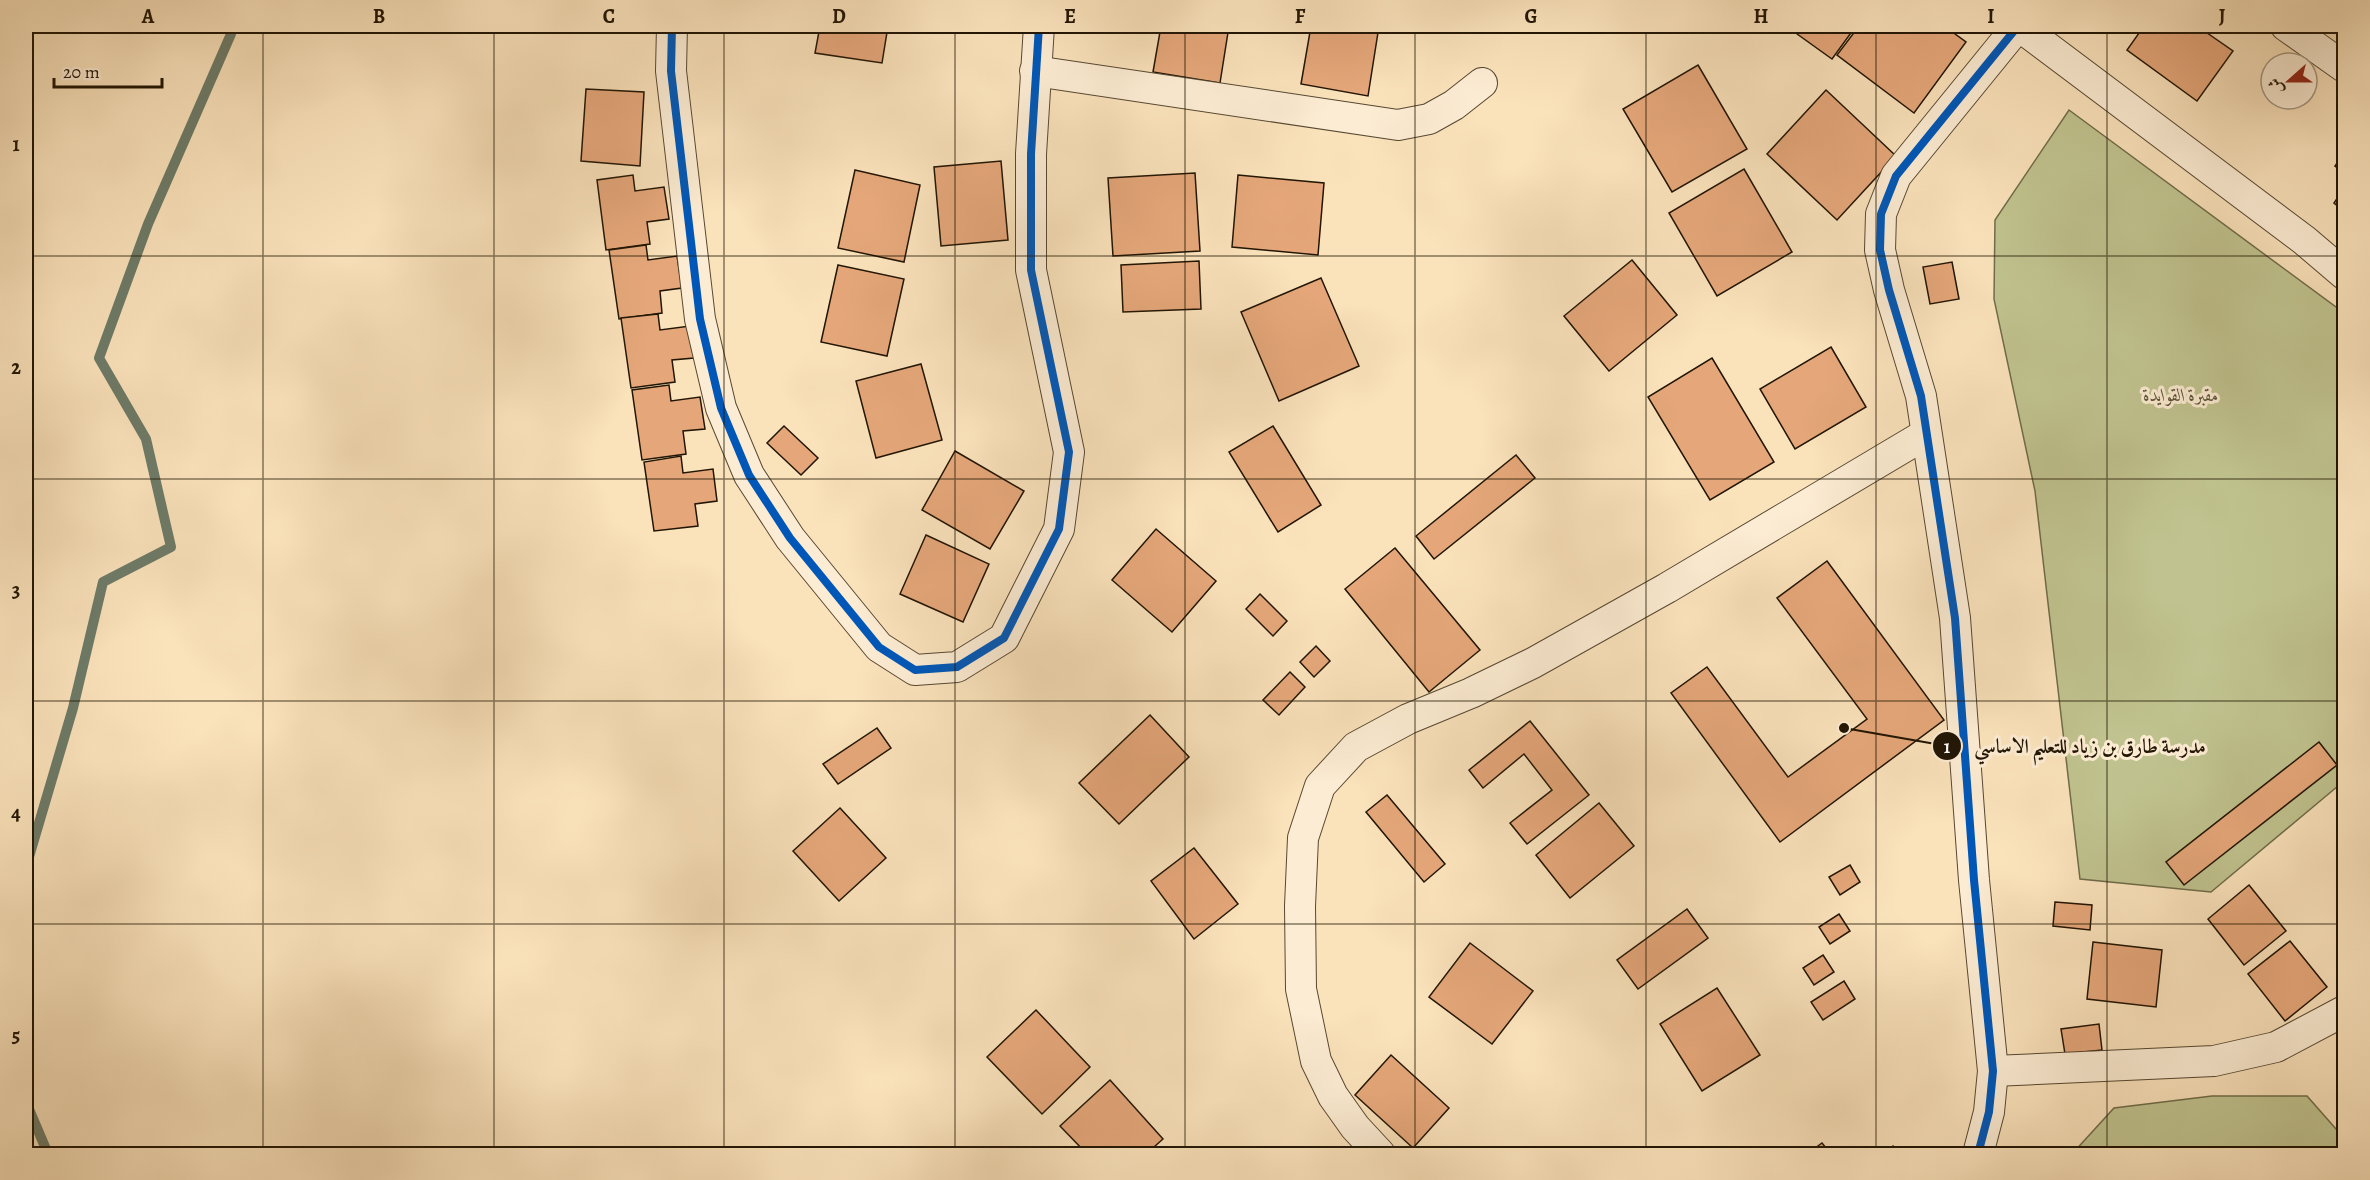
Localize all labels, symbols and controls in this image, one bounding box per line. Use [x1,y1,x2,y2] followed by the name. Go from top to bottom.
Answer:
[141,3,155,30] text: A
[373,3,385,30] text: B
[603,3,615,30] text: C
[832,3,846,30] text: D
[1064,3,1076,30] text: E
[1295,3,1306,30] text: F
[1524,3,1538,30] text: G
[1754,3,1769,30] text: H
[1987,3,1995,30] text: I
[2219,3,2226,30] text: J
[54,51,162,89] scale bar
[2259,51,2319,111] north arrow
[63,60,100,84] text: 20 m
[2263,75,2289,97] text: ش
[12,131,20,158] text: 1
[11,354,21,381] text: 2
[2142,383,2219,407] park label: مقبرة القوايدة
[12,577,20,604] text: 3
[1932,727,2217,765] callout: مدرسة طارق بن زياد للتعليم الاساسي
[1974,733,2206,766] text: مدرسة طارق بن زياد للتعليم الاساسي
[1944,735,1951,759] text: 1
[11,800,21,827] text: 4
[12,1022,20,1049] text: 5

